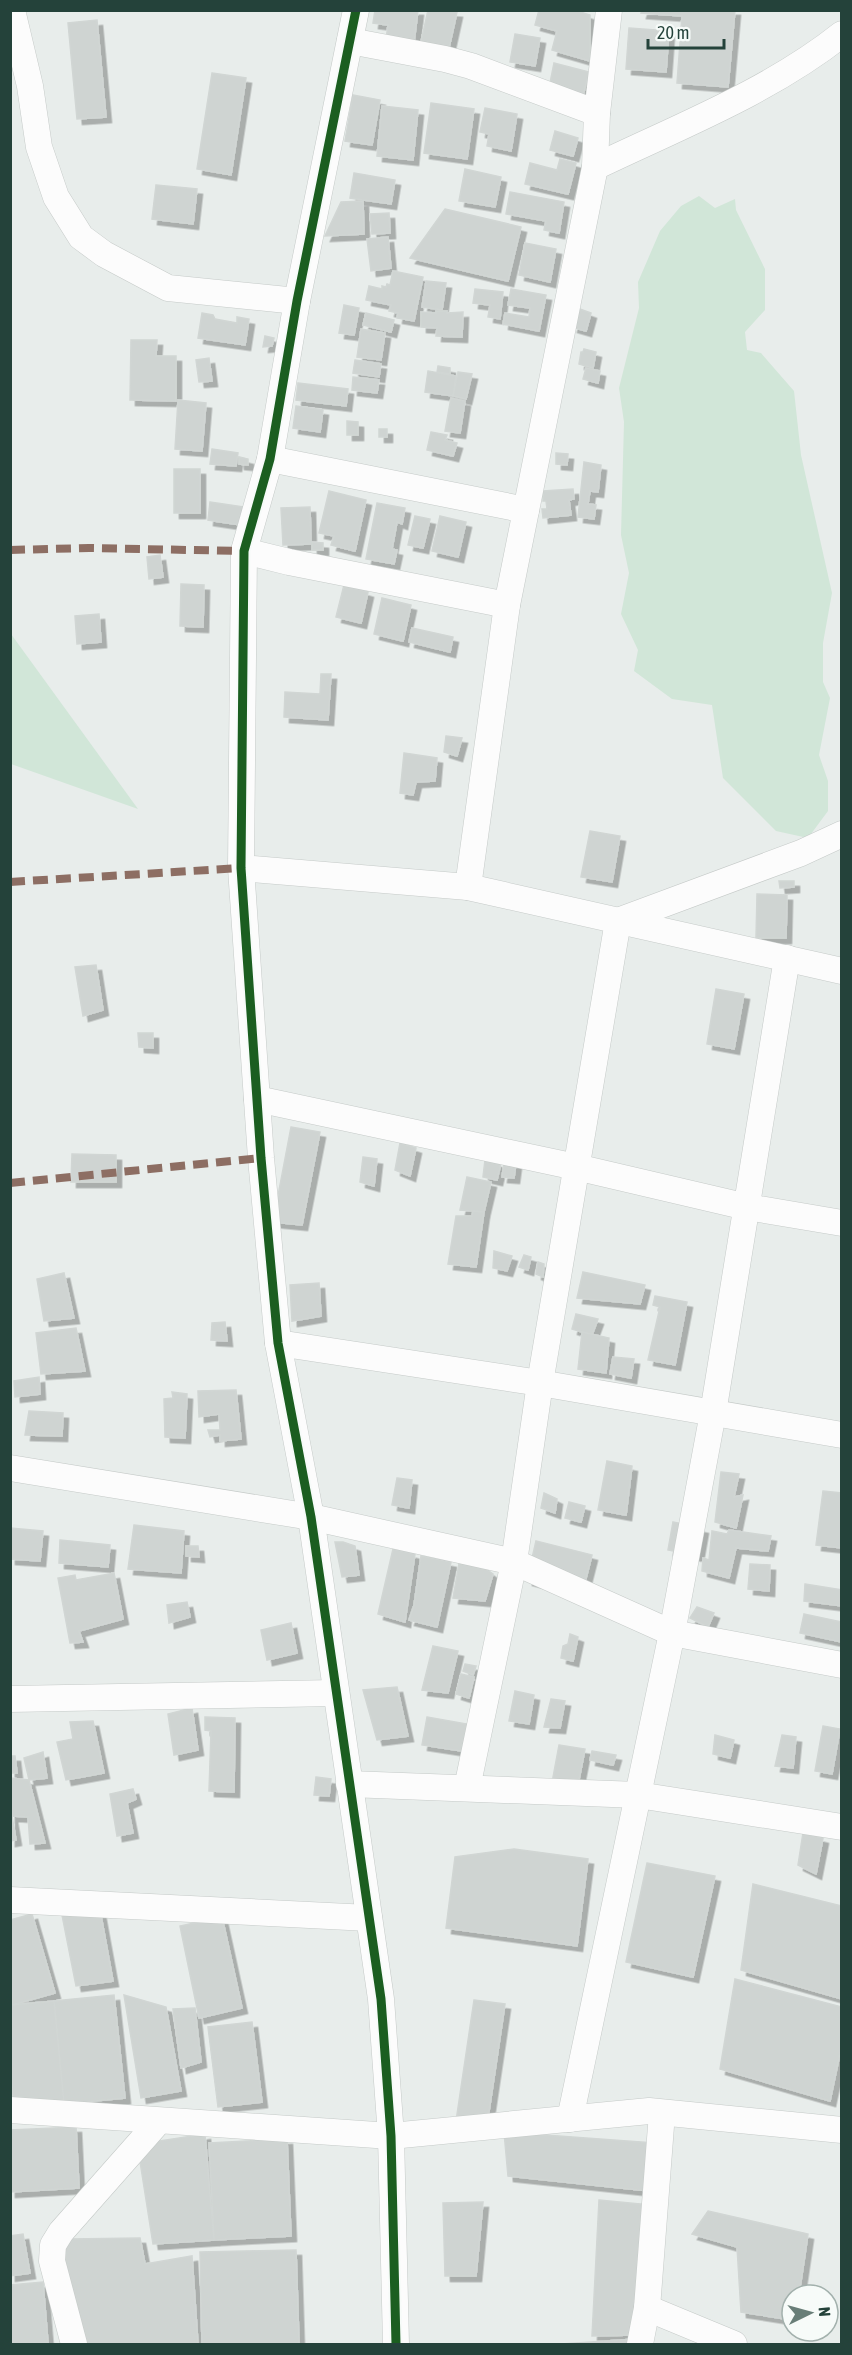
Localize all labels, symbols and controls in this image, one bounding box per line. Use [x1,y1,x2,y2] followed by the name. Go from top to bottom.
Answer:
[648,12,724,50] scale bar
[657,22,689,43] text: 20 m
[780,2283,840,2343] north arrow
[816,2306,834,2317] text: N

